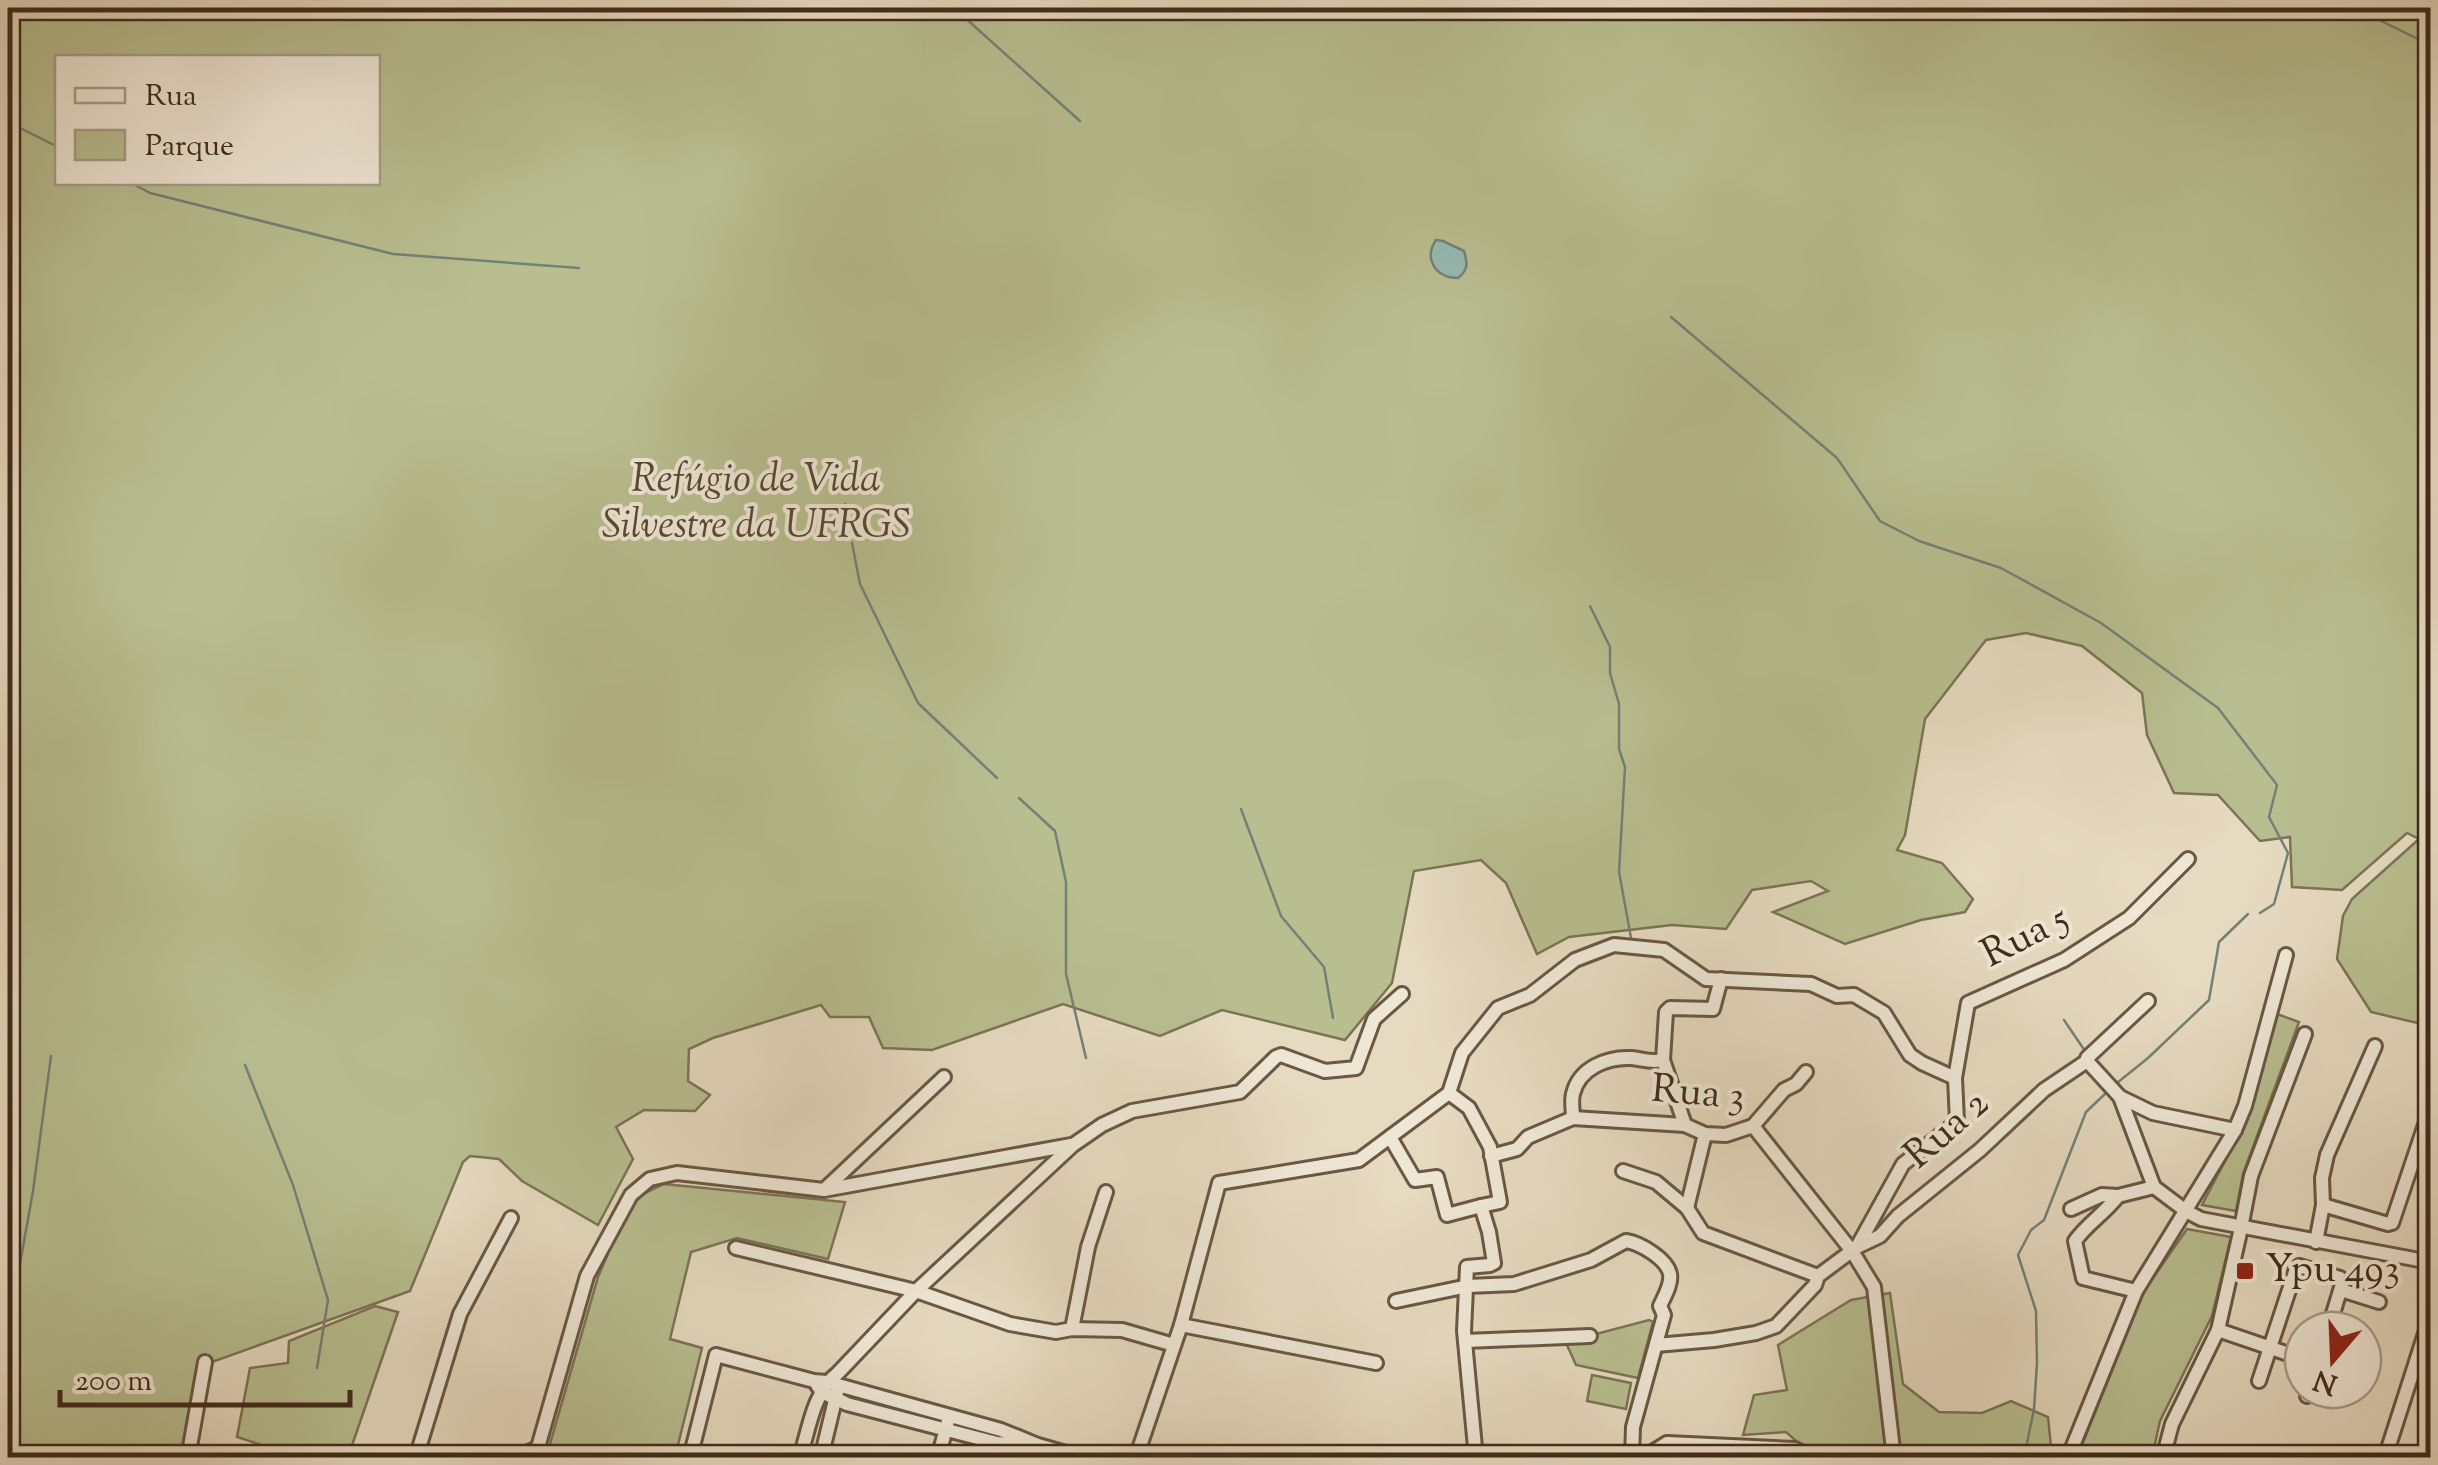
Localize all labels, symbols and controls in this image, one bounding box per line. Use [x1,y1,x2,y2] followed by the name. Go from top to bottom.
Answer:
[55,55,380,185] legend
[145,76,197,119] text: Rua
[145,126,234,169] text: Parque
[602,453,910,556] park label: Refúgio de Vida Silvestre da UFRGS
[1972,892,2080,984] street label: Rua 5
[1649,1063,1747,1127] street label: Rua 3
[1893,1078,2003,1184] street label: Rua 2
[2265,1243,2400,1300] place label: Ypu 493
[2234,1260,2256,1282] marker: Ypu 493
[2283,1310,2383,1410] north arrow
[60,1345,350,1407] scale bar
[2309,1358,2343,1403] text: N
[75,1361,152,1404] text: 200 m

